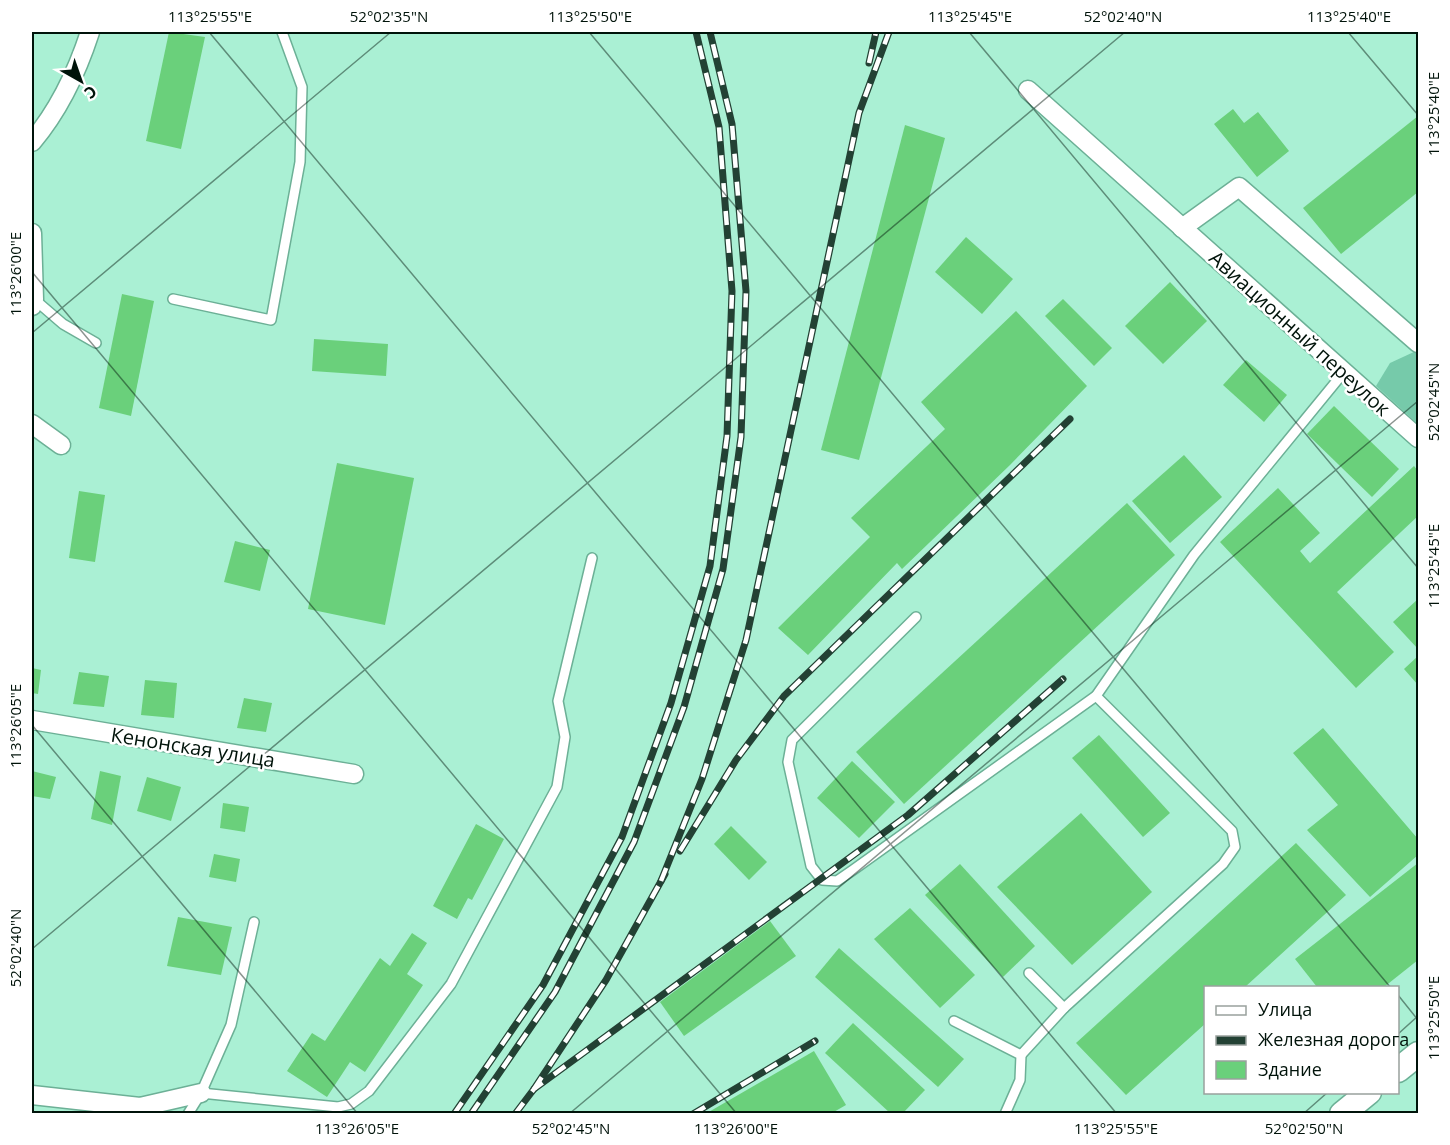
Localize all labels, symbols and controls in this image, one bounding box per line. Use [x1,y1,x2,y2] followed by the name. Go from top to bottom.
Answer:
[168,6,252,26] text: 113°25'55"E
[350,6,428,26] text: 52°02'35"N
[548,6,632,26] text: 113°25'50"E
[928,6,1012,26] text: 113°25'45"E
[1084,6,1162,26] text: 52°02'40"N
[1307,6,1391,26] text: 113°25'40"E
[51,51,111,111] north arrow
[1423,72,1443,156] text: 113°25'40"E
[80,81,102,104] text: С
[5,232,25,316] text: 113°26'00"E
[1204,244,1397,422] street label: Авиационный переулок
[1423,363,1443,441] text: 52°02'45"N
[1423,524,1443,608] text: 113°25'45"E
[5,684,25,768] text: 113°26'05"E
[109,721,277,773] street label: Кенонская улица
[5,909,25,987] text: 52°02'40"N
[1423,976,1443,1060] text: 113°25'50"E
[1204,986,1399,1094] legend
[1258,997,1312,1021] text: Улица
[1258,1027,1409,1051] text: Железная дорога
[1258,1057,1322,1081] text: Здание
[315,1118,399,1138] text: 113°26'05"E
[532,1118,610,1138] text: 52°02'45"N
[694,1118,778,1138] text: 113°26'00"E
[1074,1118,1158,1138] text: 113°25'55"E
[1265,1118,1343,1138] text: 52°02'50"N

